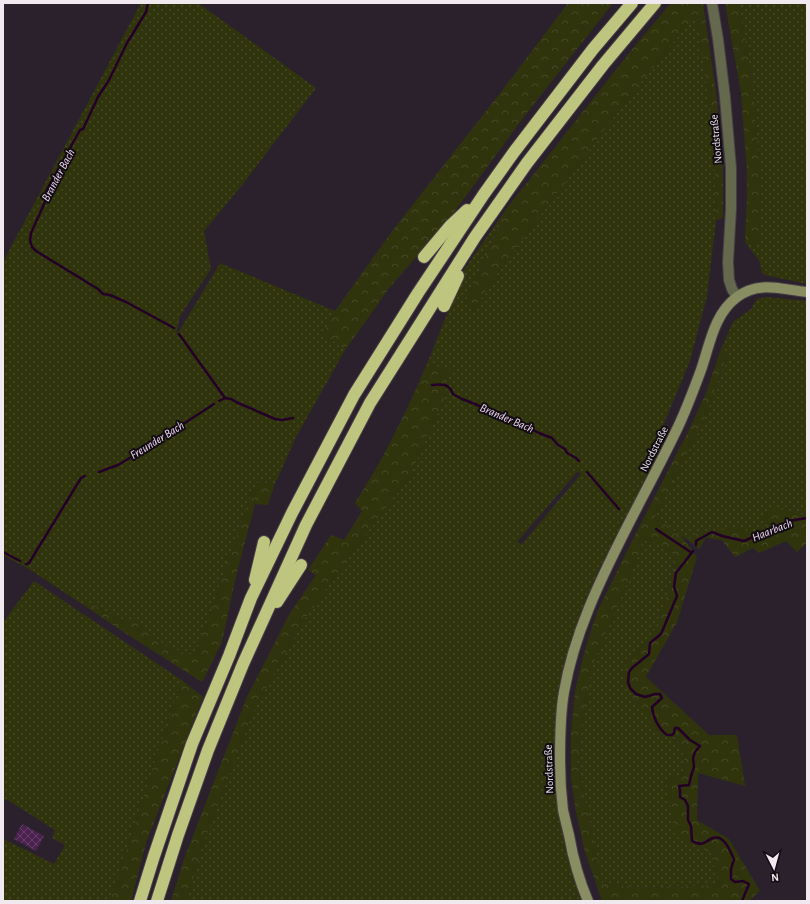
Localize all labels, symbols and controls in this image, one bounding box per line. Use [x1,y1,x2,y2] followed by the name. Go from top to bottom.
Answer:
[708,114,724,164] street label: Nordstraße
[39,147,77,203] water label: Brander Bach
[478,401,536,435] water label: Brander Bach
[128,419,186,461] water label: Freunder Bach
[638,425,670,473] street label: Nordstraße
[750,517,794,543] water label: Haarbach
[543,744,555,794] street label: Nordstraße
[754,848,794,888] north arrow
[771,872,779,883] text: N

